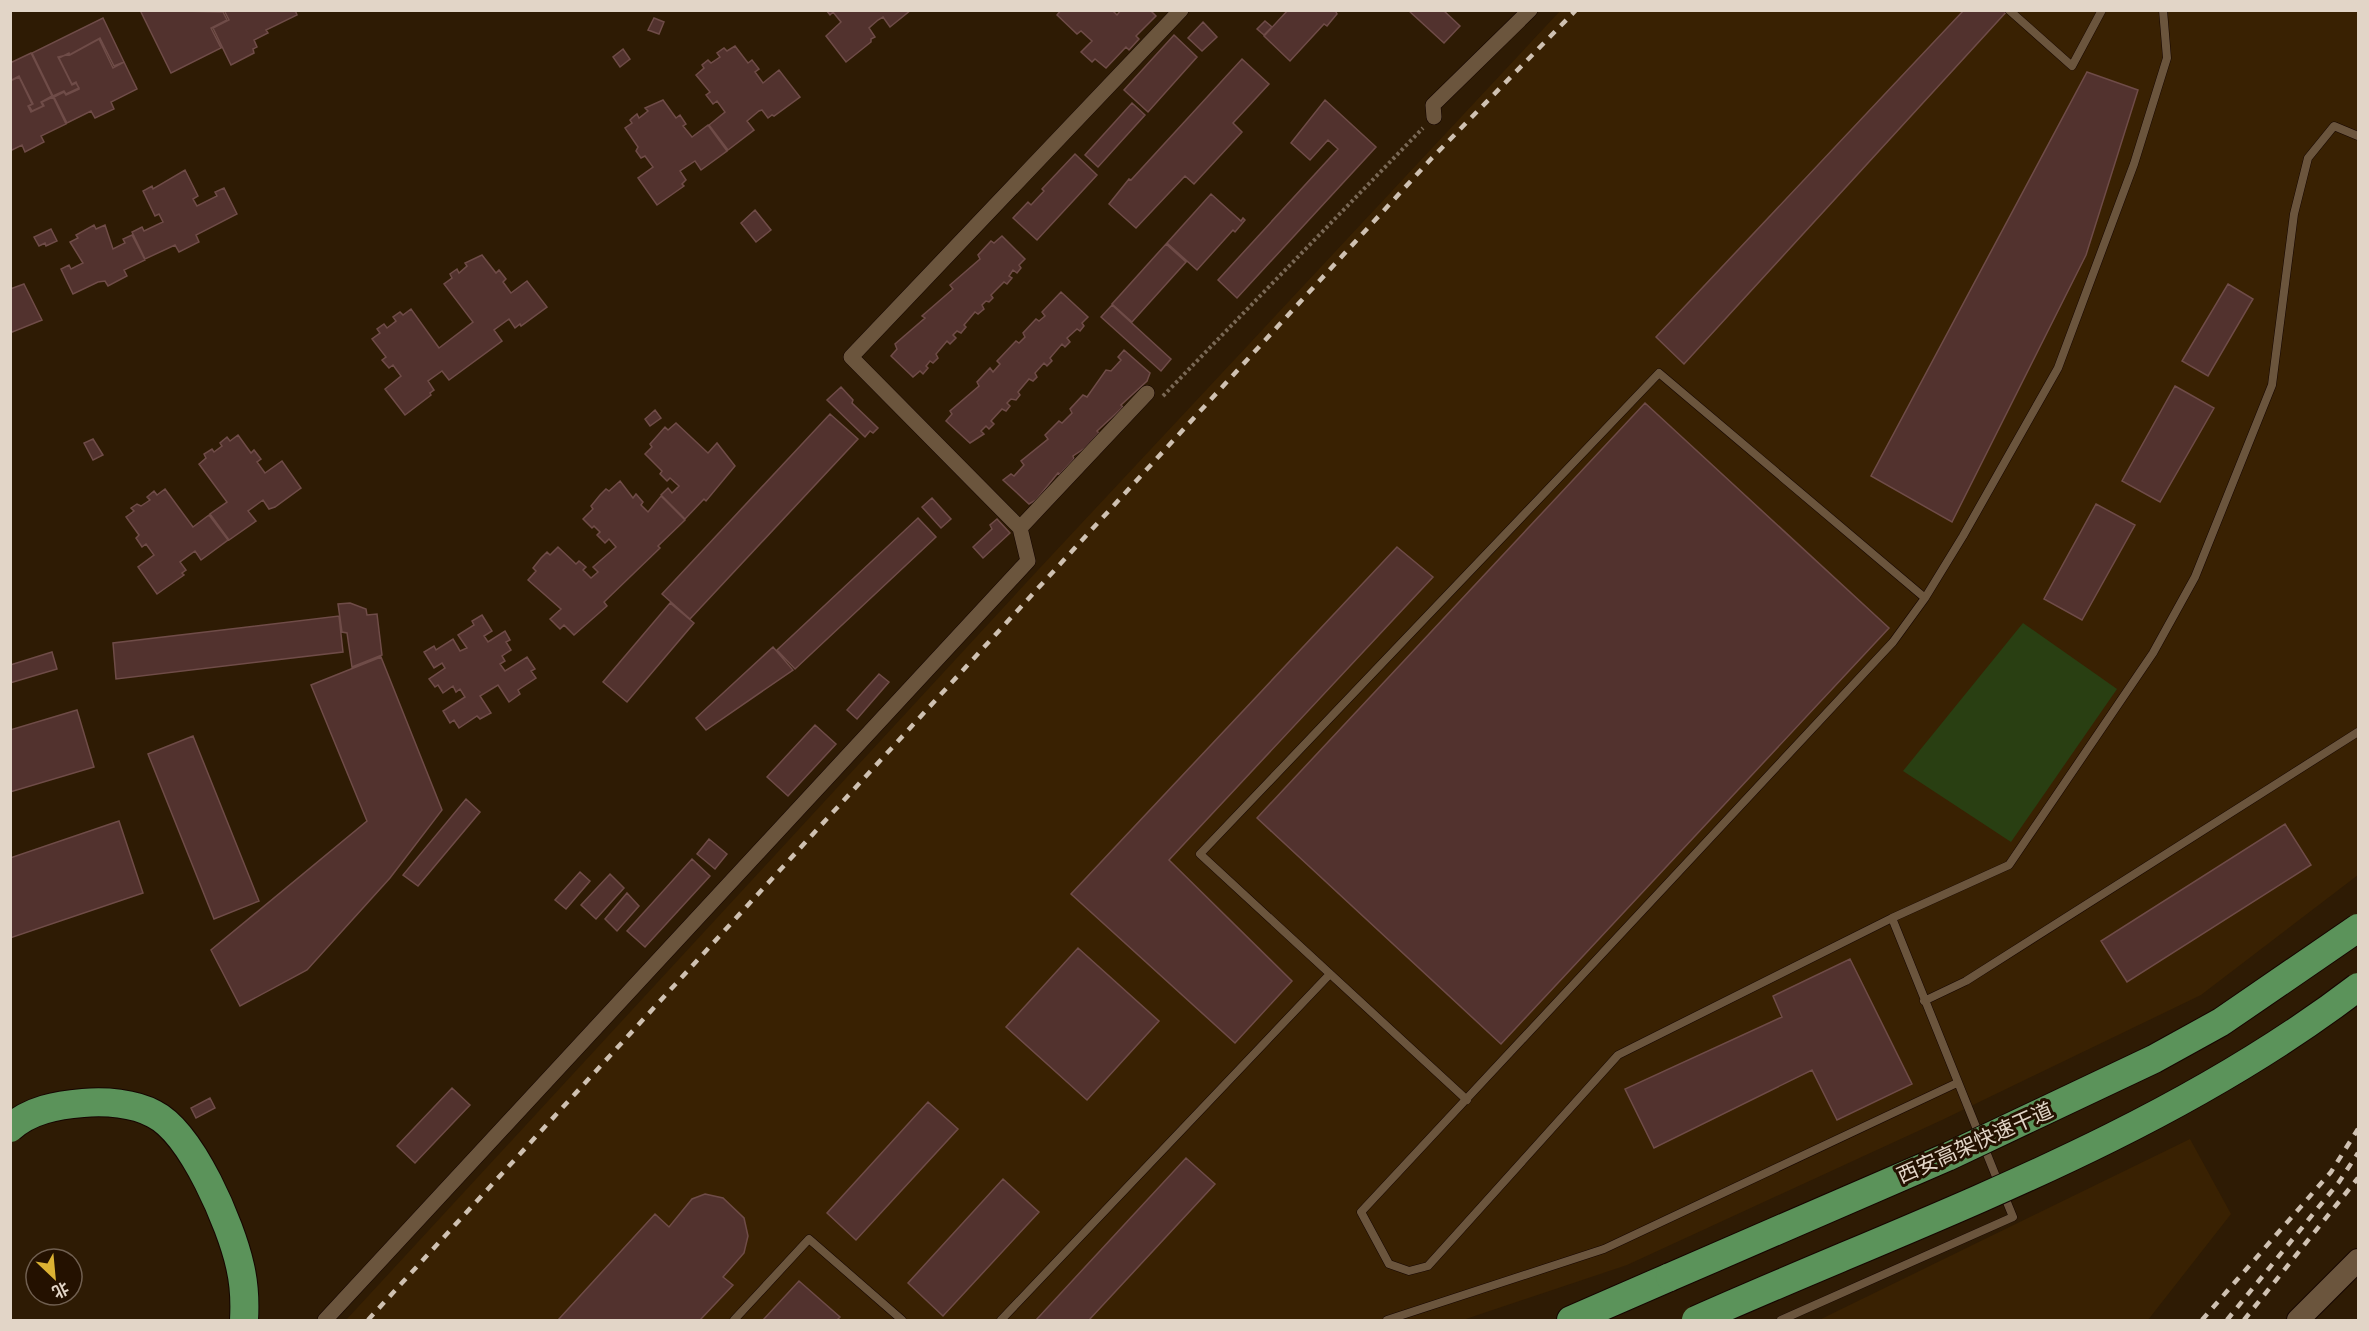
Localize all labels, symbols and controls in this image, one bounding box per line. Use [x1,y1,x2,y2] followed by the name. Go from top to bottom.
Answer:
[1893,1096,2057,1190] street label: 西安高架快速干道
[24,1247,84,1307] north arrow
[48,1276,72,1303] text: 北

